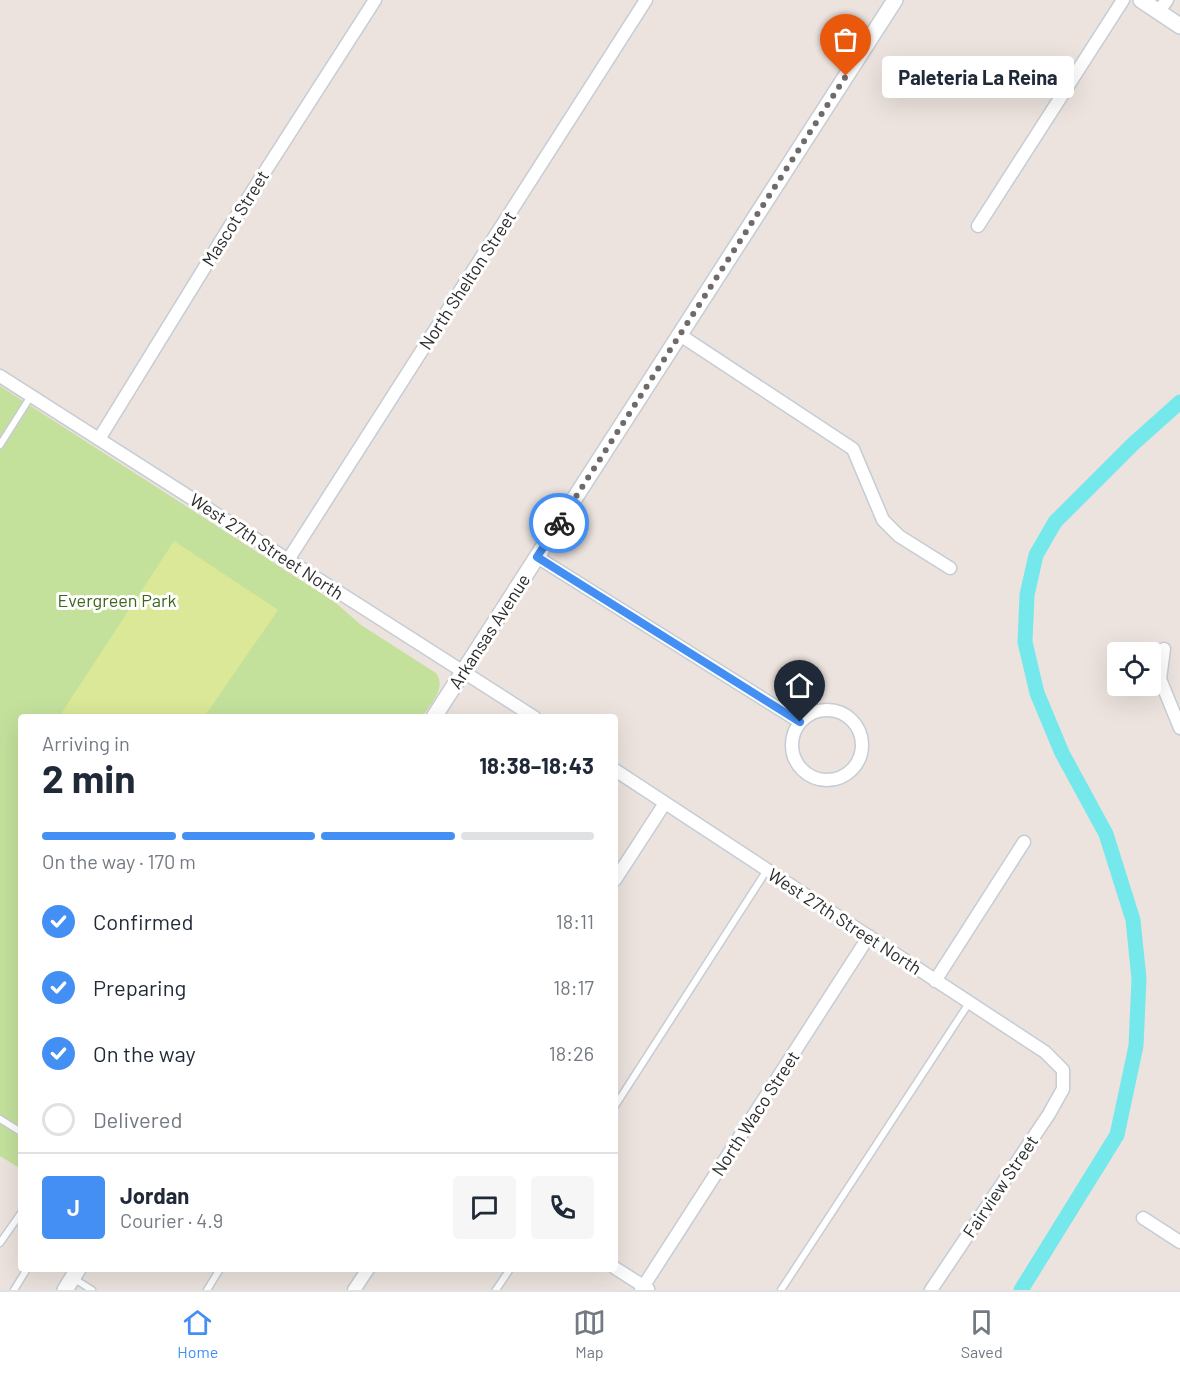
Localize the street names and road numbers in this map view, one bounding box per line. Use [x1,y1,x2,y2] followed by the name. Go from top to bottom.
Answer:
[197,166,273,270] street label: Mascot Street
[414,206,520,354] street label: North Shelton Street
[186,488,348,604] street label: West 27th Street North
[444,569,534,693] street label: Arkansas Avenue
[764,863,926,979] street label: West 27th Street North
[706,1046,804,1180] street label: North Waco Street
[958,1131,1042,1241] street label: Fairview Street

